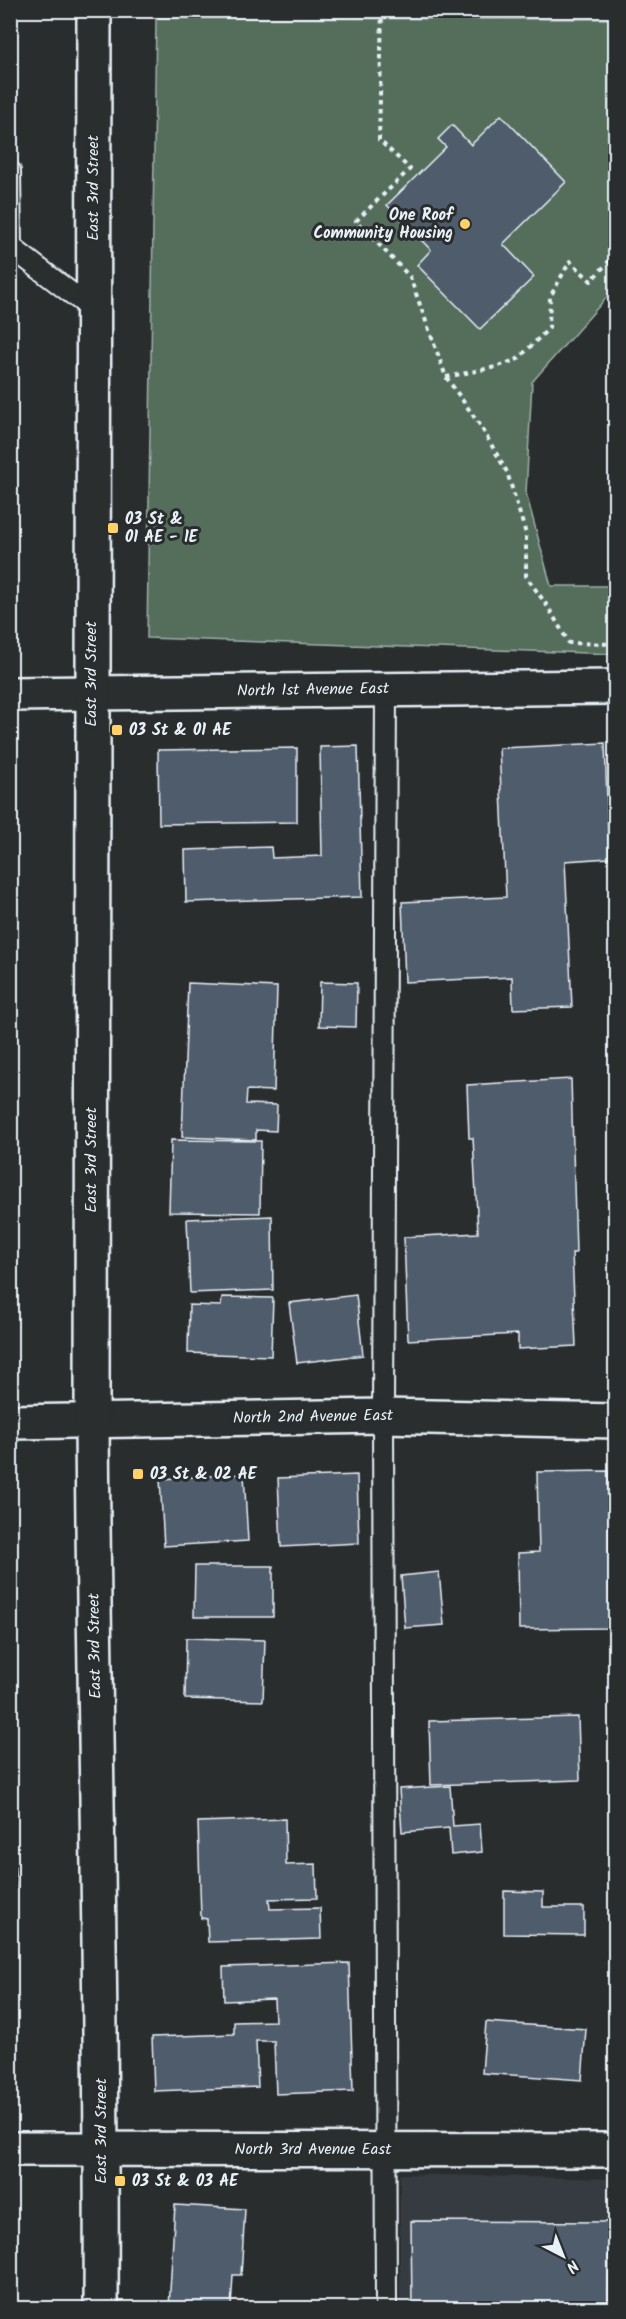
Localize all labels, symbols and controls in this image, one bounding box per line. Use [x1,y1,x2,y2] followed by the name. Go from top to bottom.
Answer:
[81,134,106,241] street label: East 3rd Street
[313,203,455,246] place label: One Roof Community Housing
[458,217,472,231] marker: One Roof Community Housing
[125,507,199,550] place label: 03 St & 01 AE - 1E
[106,521,120,535] marker: 03 St & 01 AE - 1E
[79,620,104,727] street label: East 3rd Street
[237,676,390,704] street label: North 1st Avenue East
[129,718,232,743] place label: 03 St & 01 AE
[110,723,124,737] marker: 03 St & 01 AE
[79,1106,104,1213] street label: East 3rd Street
[233,1403,394,1431] street label: North 2nd Avenue East
[150,1462,258,1487] place label: 03 St & 02 AE
[131,1467,145,1481] marker: 03 St & 02 AE
[82,1592,108,1699] street label: East 3rd Street
[89,2077,114,2184] street label: East 3rd Street
[235,2137,392,2162] street label: North 3rd Avenue East
[132,2169,239,2194] place label: 03 St & 03 AE
[113,2174,127,2188] marker: 03 St & 03 AE
[533,2226,593,2286] north arrow
[560,2253,584,2279] text: N

